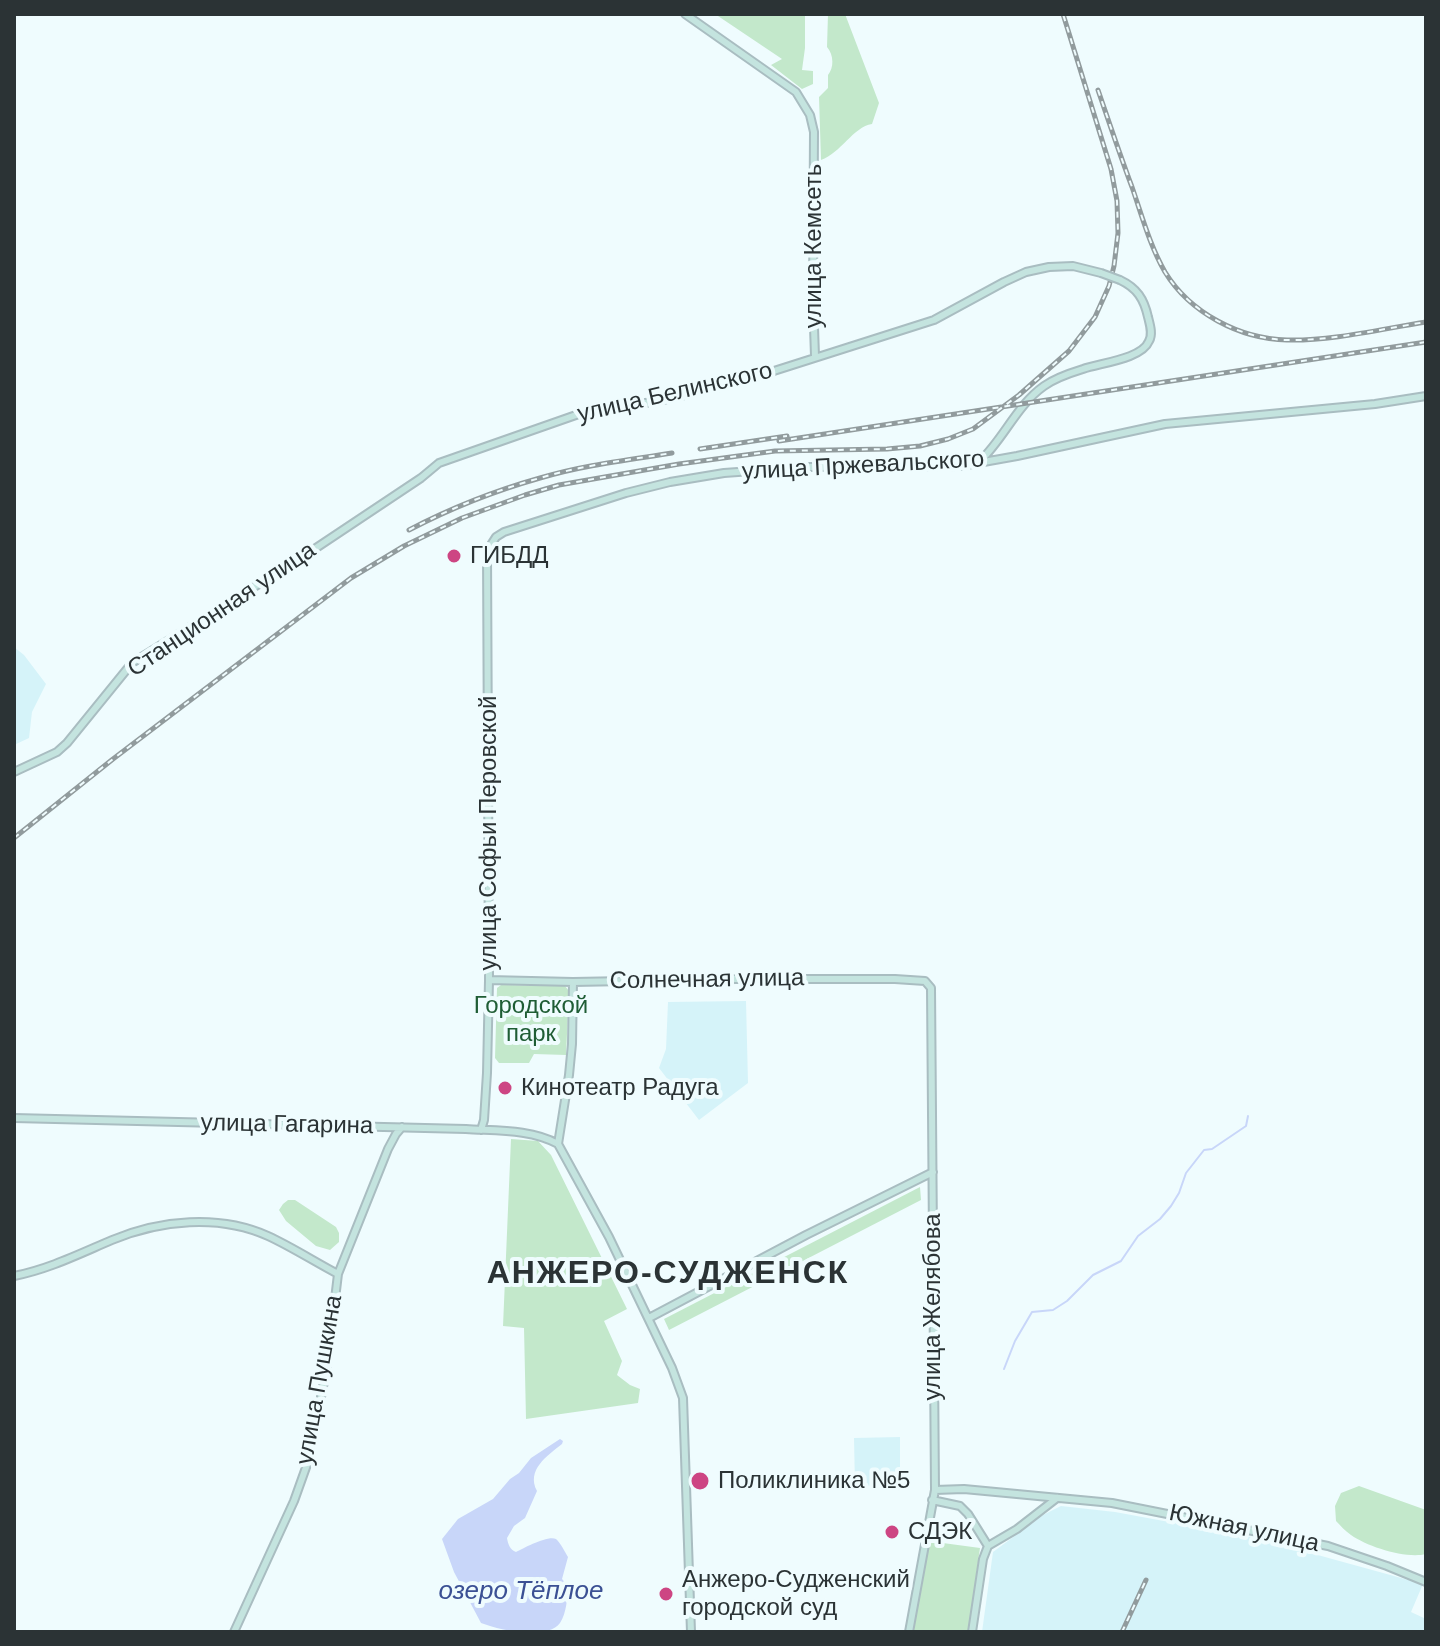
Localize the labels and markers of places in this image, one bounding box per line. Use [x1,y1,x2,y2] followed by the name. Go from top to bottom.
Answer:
[470,542,549,570] place label: ГИБДД
[445,547,463,565] marker: ГИБДД
[521,1074,718,1102] place label: Кинотеатр Радуга
[496,1079,514,1097] marker: Кинотеатр Радуга
[718,1467,910,1495] place label: Поликлиника №5
[689,1470,711,1492] marker: Поликлиника №5
[908,1518,972,1546] place label: СДЭК
[883,1523,901,1541] marker: СДЭК
[682,1566,910,1622] place label: Анжеро-Судженский городской суд
[657,1585,675,1603] marker: Анжеро-Судженский городской суд

